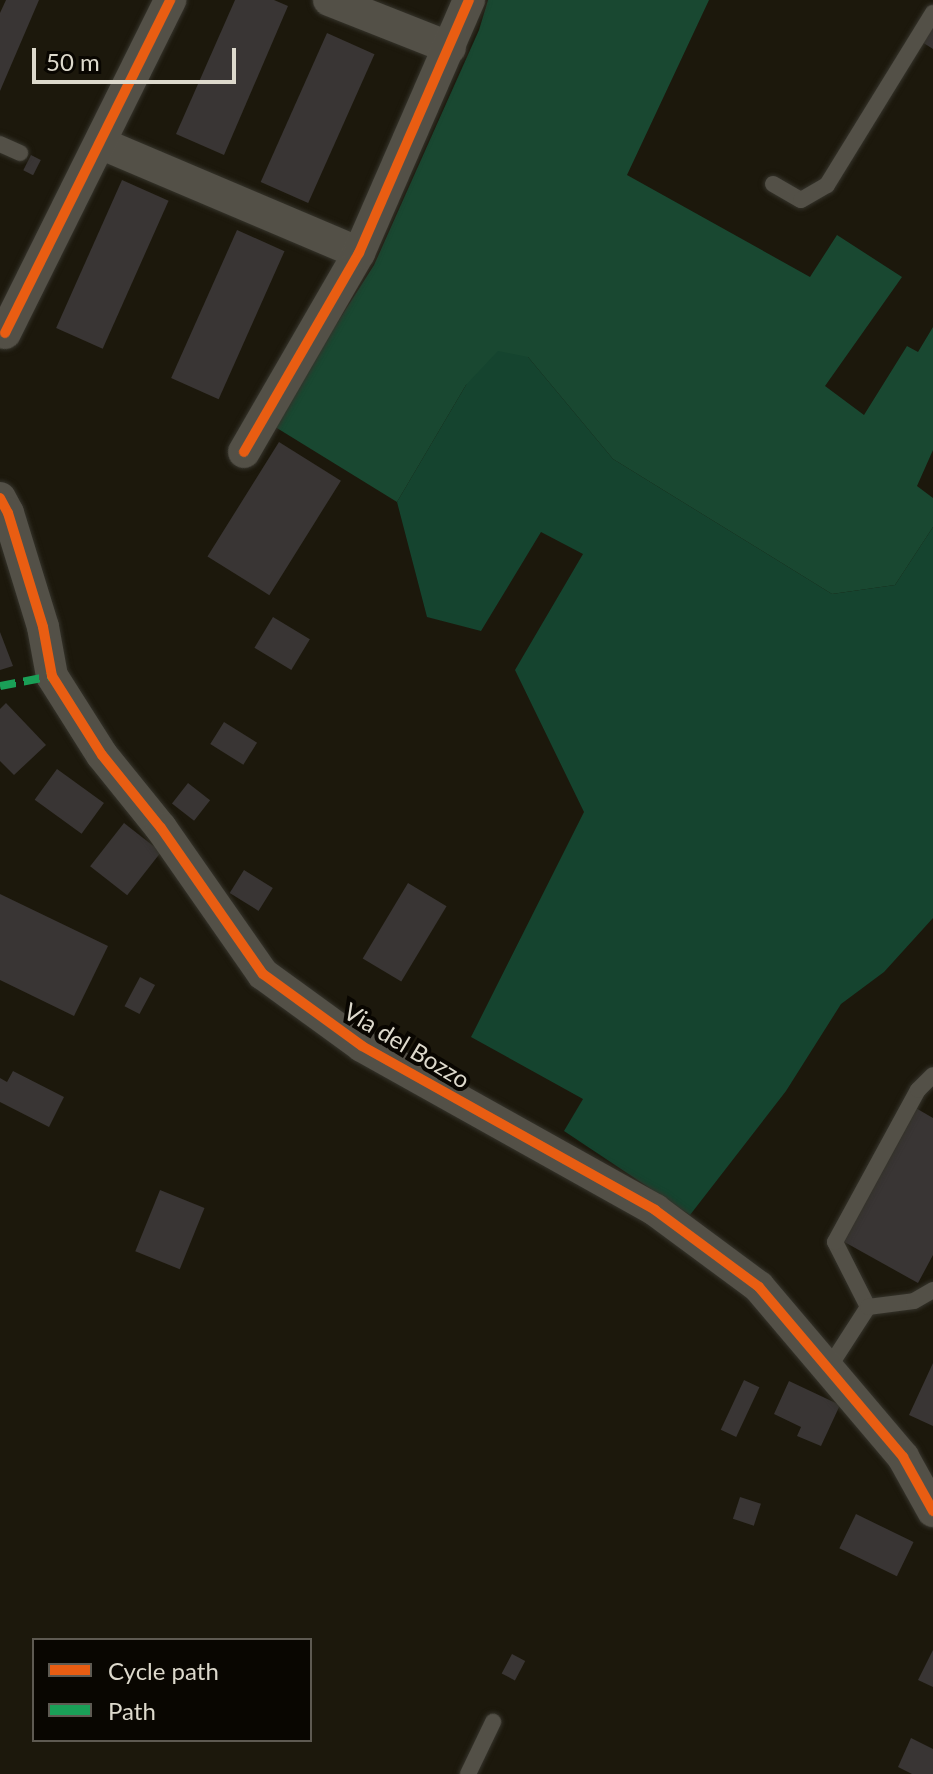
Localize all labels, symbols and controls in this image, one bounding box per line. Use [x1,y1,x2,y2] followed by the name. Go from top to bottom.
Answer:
[36,32,240,82] scale bar
[46,47,100,76] text: 50 m
[339,996,475,1094] street label: Via del Bozzo
[32,1638,312,1742] legend
[108,1656,219,1685] text: Cycle path
[108,1696,156,1725] text: Path

